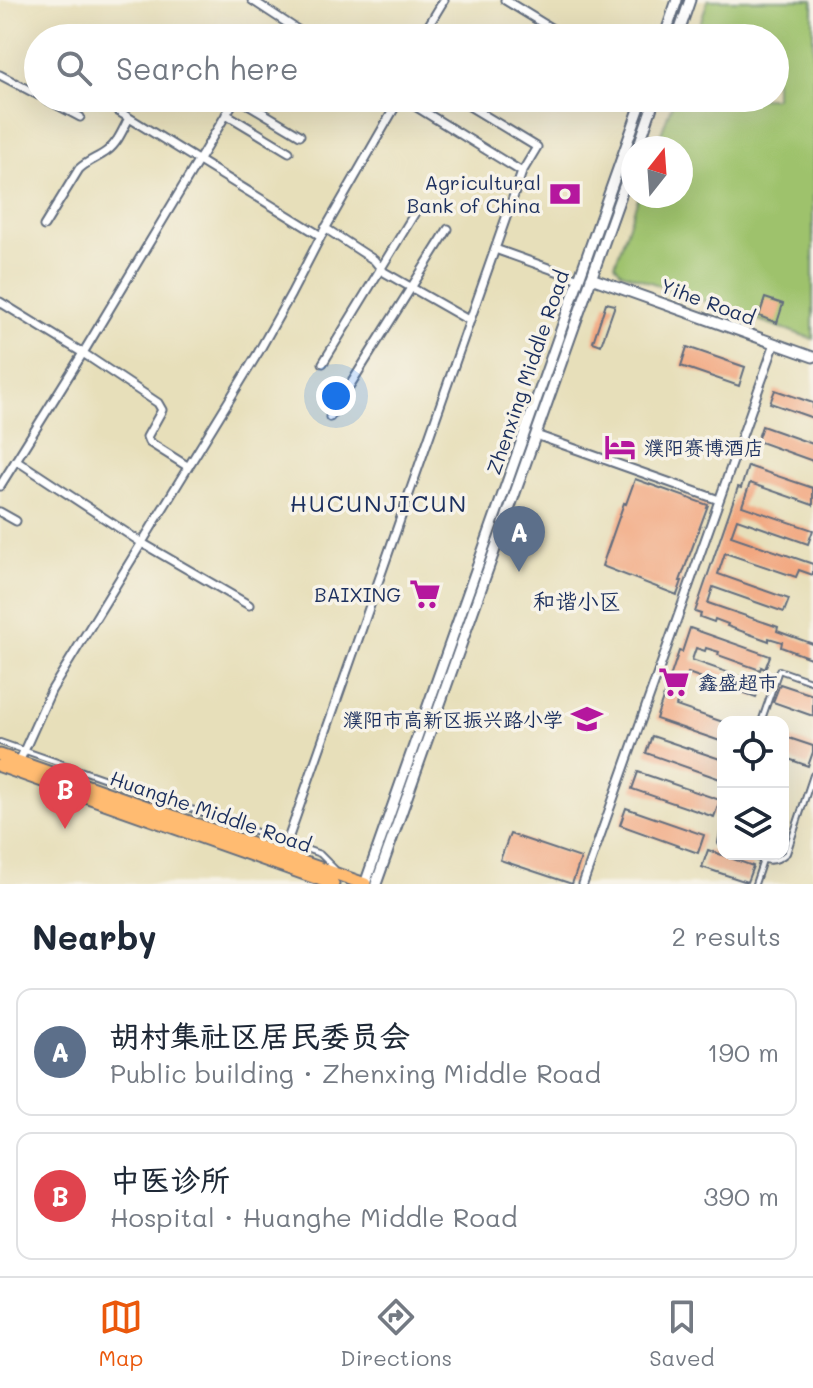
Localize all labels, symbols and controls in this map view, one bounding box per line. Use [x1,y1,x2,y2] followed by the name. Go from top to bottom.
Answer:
[24,24,789,112] search box
[52,46,96,90] icon: search
[116,48,299,88] text: Search here
[621,136,693,208] north arrow
[407,169,541,218] place label: Agricultural Bank of China
[548,177,582,211] bank icon: Agricultural Bank of China
[480,266,574,478] street label: Zhenxing Middle Road
[657,272,759,330] street label: Yihe Road
[316,376,356,416] your location
[603,430,637,464] hotel icon: 濮阳赛博酒店
[644,434,764,460] place label: 濮阳赛博酒店
[290,487,468,518] district label: HUCUNJICUN
[493,506,545,572] pin: A
[408,577,442,611] supermarket icon: BAIXING
[314,581,401,607] place label: BAIXING
[533,586,621,615] district label: 和谐小区
[657,665,691,699] supermarket icon: 鑫盛超市
[698,669,778,695] place label: 鑫盛超市
[570,702,604,736] school or university icon: 濮阳市高新区振兴路小学
[343,706,563,732] place label: 濮阳市高新区振兴路小学
[717,716,789,860] map controls
[717,716,789,788] button: locate
[39,763,91,829] pin: B
[107,764,315,858] street label: Huanghe Middle Road
[717,788,789,860] button: layers
[32,914,157,959] text: Nearby
[672,919,781,953] text: 2 results
[110,1015,410,1055] text: 胡村集社区居民委员会
[51,1035,69,1069] text: A
[707,1035,779,1069] text: 190 m
[110,1056,601,1090] text: Public building · Zhenxing Middle Road
[110,1159,230,1199] text: 中医诊所
[51,1179,69,1213] text: B
[703,1179,779,1213] text: 390 m
[110,1200,518,1234] text: Hospital · Huanghe Middle Road
[99,1295,143,1372] tab: Map
[340,1295,452,1372] tab: Directions
[649,1295,714,1372] tab: Saved

